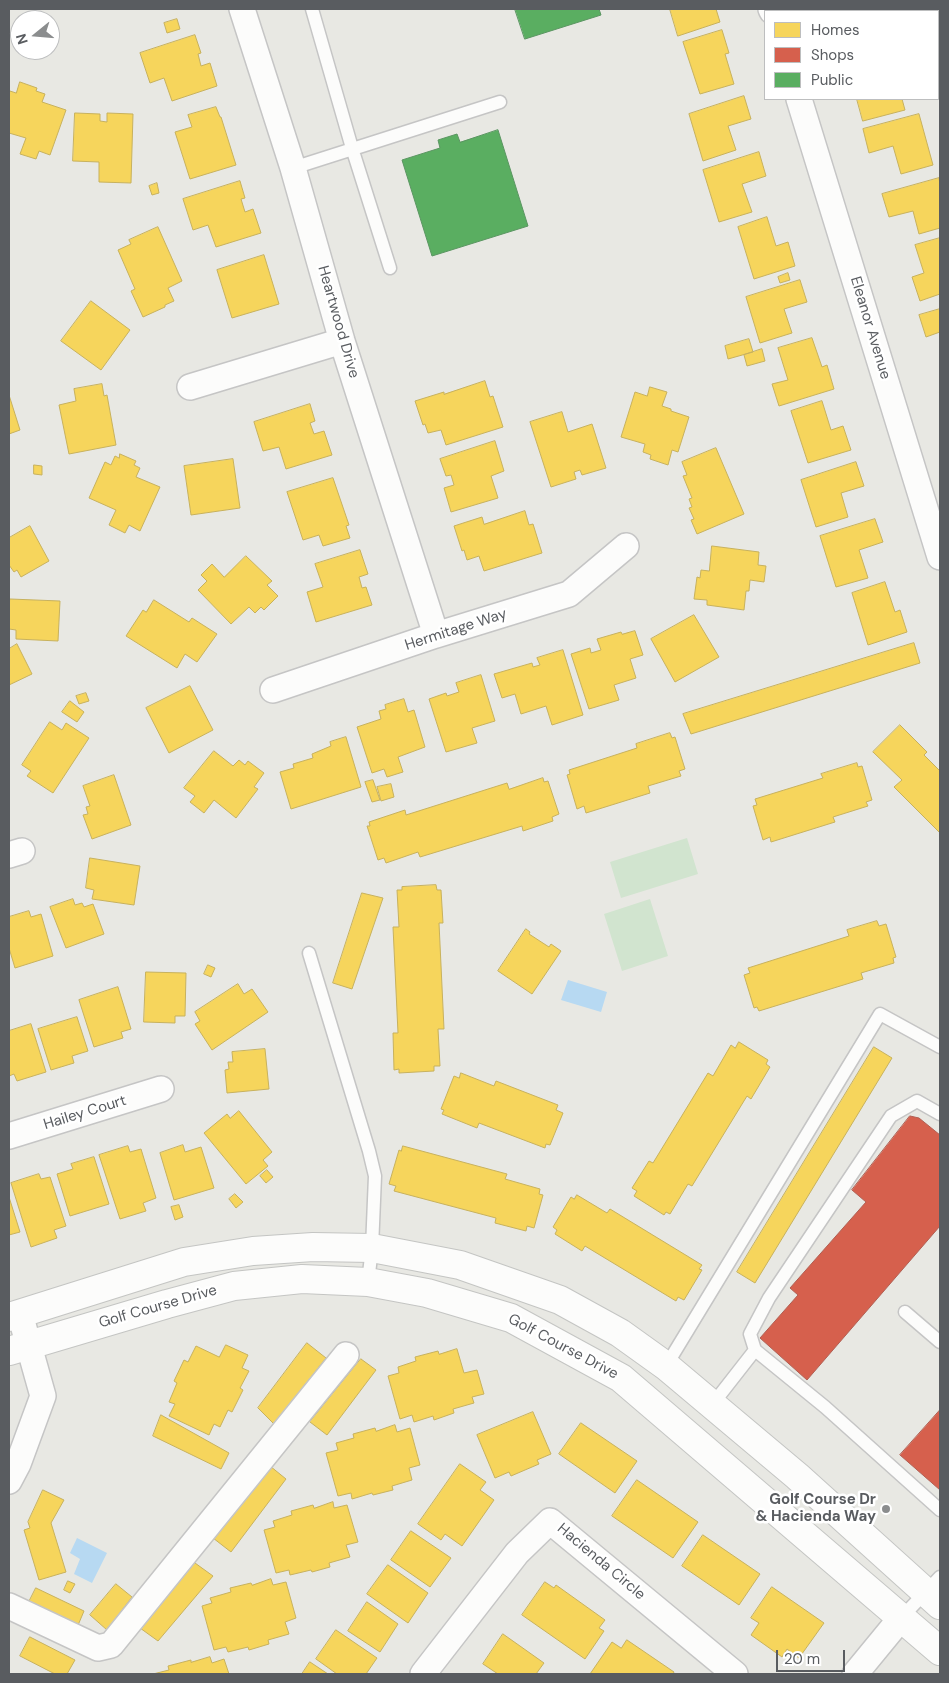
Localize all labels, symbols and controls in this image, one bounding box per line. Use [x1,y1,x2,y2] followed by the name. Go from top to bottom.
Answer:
[10,10,60,60] north arrow
[764,10,939,100] legend
[811,20,860,40] text: Homes
[12,32,32,47] text: N
[811,45,854,65] text: Shops
[811,70,853,90] text: Public
[313,264,363,380] street label: Heartwood Drive
[846,274,894,382] street label: Eleanor Avenue
[403,605,509,655] street label: Hermitage Way
[41,1092,129,1134] street label: Hailey Court
[97,1282,219,1332] street label: Golf Course Drive
[505,1310,621,1384] street label: Golf Course Drive
[756,1491,876,1526] place label: Golf Course Dr & Hacienda Way
[880,1503,892,1515] marker: Golf Course Dr & Hacienda Way
[553,1520,649,1604] street label: Hacienda Circle
[779,1640,848,1672] scale bar
[784,1649,820,1669] text: 20 m

